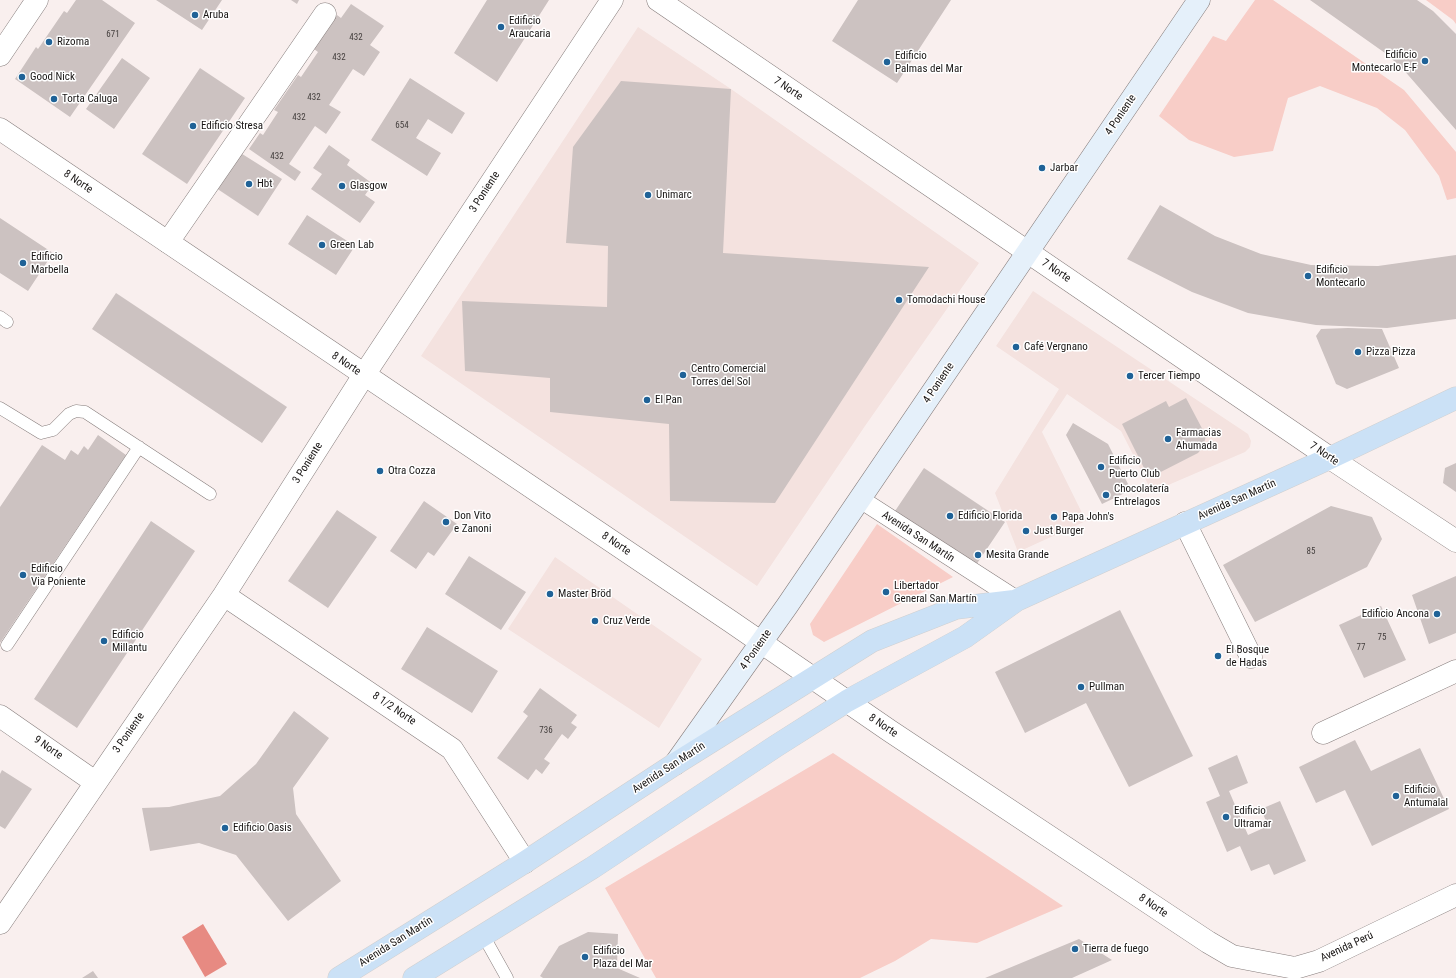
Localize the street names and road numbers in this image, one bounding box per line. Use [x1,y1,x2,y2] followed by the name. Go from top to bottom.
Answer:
[771,74,805,104] street label: 7 Norte
[1103,92,1139,138] street label: 4 Poniente
[61,167,95,197] street label: 8 Norte
[467,169,503,215] street label: 3 Poniente
[1039,256,1073,286] street label: 7 Norte
[329,349,363,379] street label: 8 Norte
[921,360,957,406] street label: 4 Poniente
[1307,439,1341,469] street label: 7 Norte
[290,440,326,486] street label: 3 Poniente
[1196,477,1278,523] street label: Avenida San Martín
[879,509,957,565] street label: Avenida San Martín
[599,529,633,559] street label: 8 Norte
[737,627,775,673] street label: 4 Poniente
[370,690,418,728] street label: 8 1/2 Norte
[110,710,148,756] street label: 3 Poniente
[866,711,900,741] street label: 8 Norte
[31,733,65,763] street label: 9 Norte
[630,740,708,796] street label: Avenida San Martín
[1136,891,1170,921] street label: 8 Norte
[357,914,435,970] street label: Avenida San Martín
[1318,929,1376,965] street label: Avenida Perú

